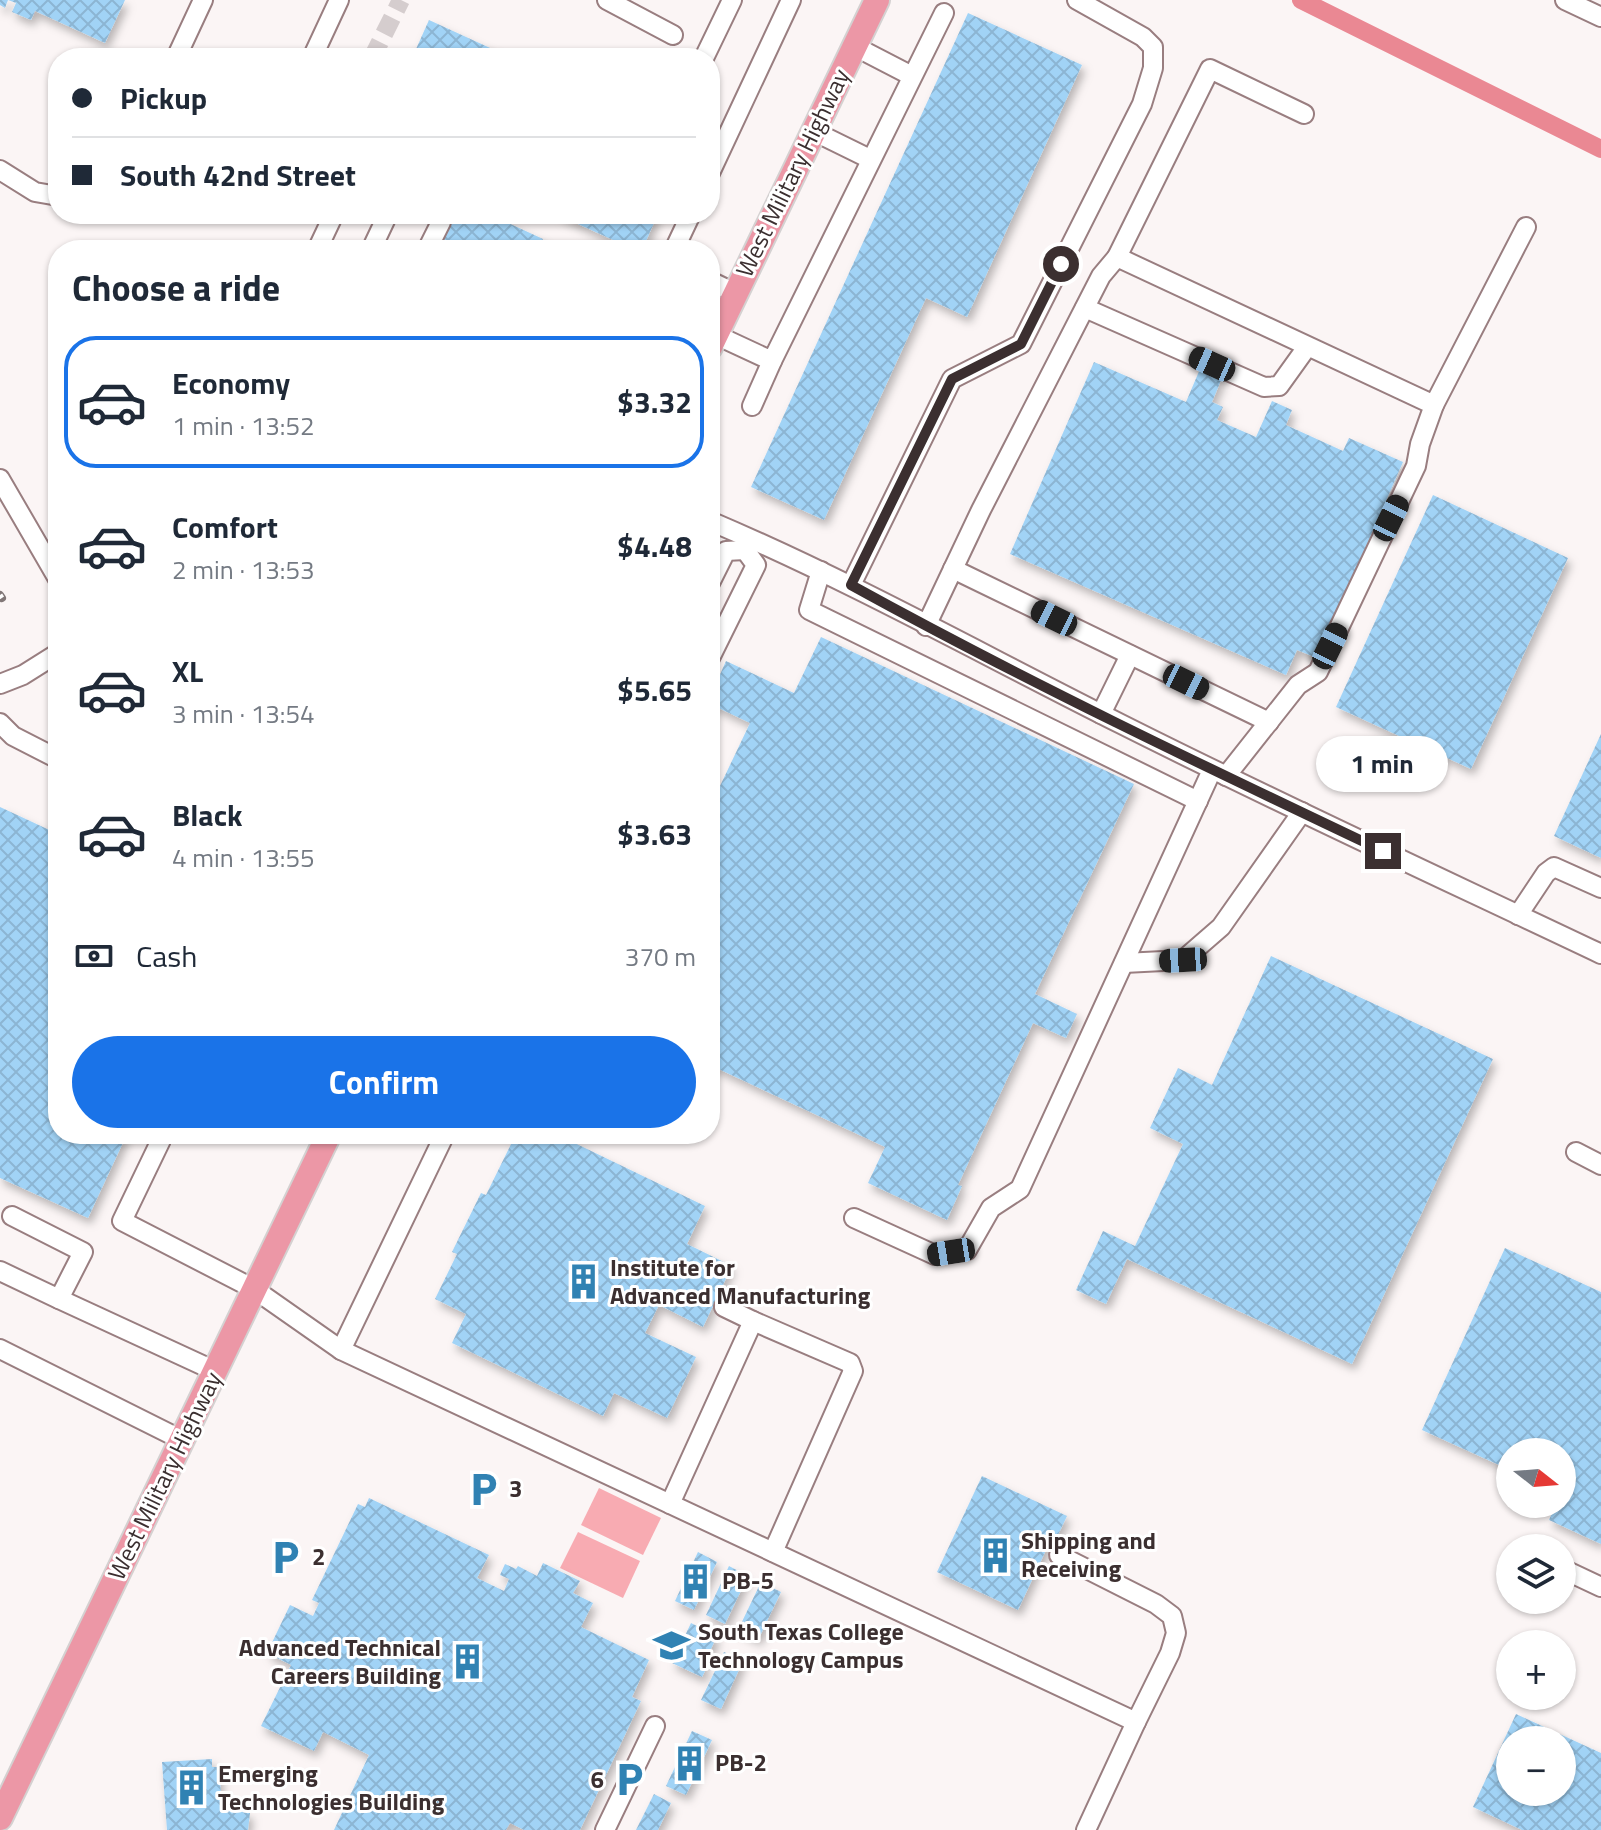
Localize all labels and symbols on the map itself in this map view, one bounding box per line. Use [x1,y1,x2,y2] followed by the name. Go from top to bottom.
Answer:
[726,62,858,283] street label: West Military Highway
[1043,246,1079,282] route start
[1185,343,1239,385] car
[1370,491,1412,545] car
[1027,597,1081,639] car
[1309,619,1351,673] car
[1159,661,1213,703] car
[1317,735,1449,791] callout: 1 min
[1365,833,1401,869] route end
[1158,947,1208,973] car
[925,1236,977,1268] car
[610,1249,870,1313] place label: Institute for Advanced Manufacturing
[565,1263,603,1301] building icon: Institute for Advanced Manufacturing
[98,1365,230,1586] street label: West Military Highway
[1496,1438,1576,1518] north arrow
[464,1470,502,1508] parking icon: 3
[509,1470,522,1506] place label: 3
[1021,1522,1156,1586] place label: Shipping and Receiving
[976,1536,1014,1574] building icon: Shipping and Receiving
[267,1538,305,1576] parking icon: 2
[312,1538,325,1574] place label: 2
[677,1562,715,1600] building icon: PB-5
[722,1562,774,1598] place label: PB-5
[698,1613,904,1677] place label: South Texas College Technology Campus
[653,1627,691,1665] school or university icon: South Texas College Technology Campus
[239,1629,441,1693] place label: Advanced Technical Careers Building
[448,1643,486,1681] building icon: Advanced Technical Careers Building
[670,1744,708,1782] building icon: PB-2
[715,1744,767,1780] place label: PB-2
[218,1755,445,1819] place label: Emerging Technologies Building
[591,1761,604,1797] place label: 6
[611,1761,649,1799] parking icon: 6
[173,1769,211,1807] building icon: Emerging Technologies Building

